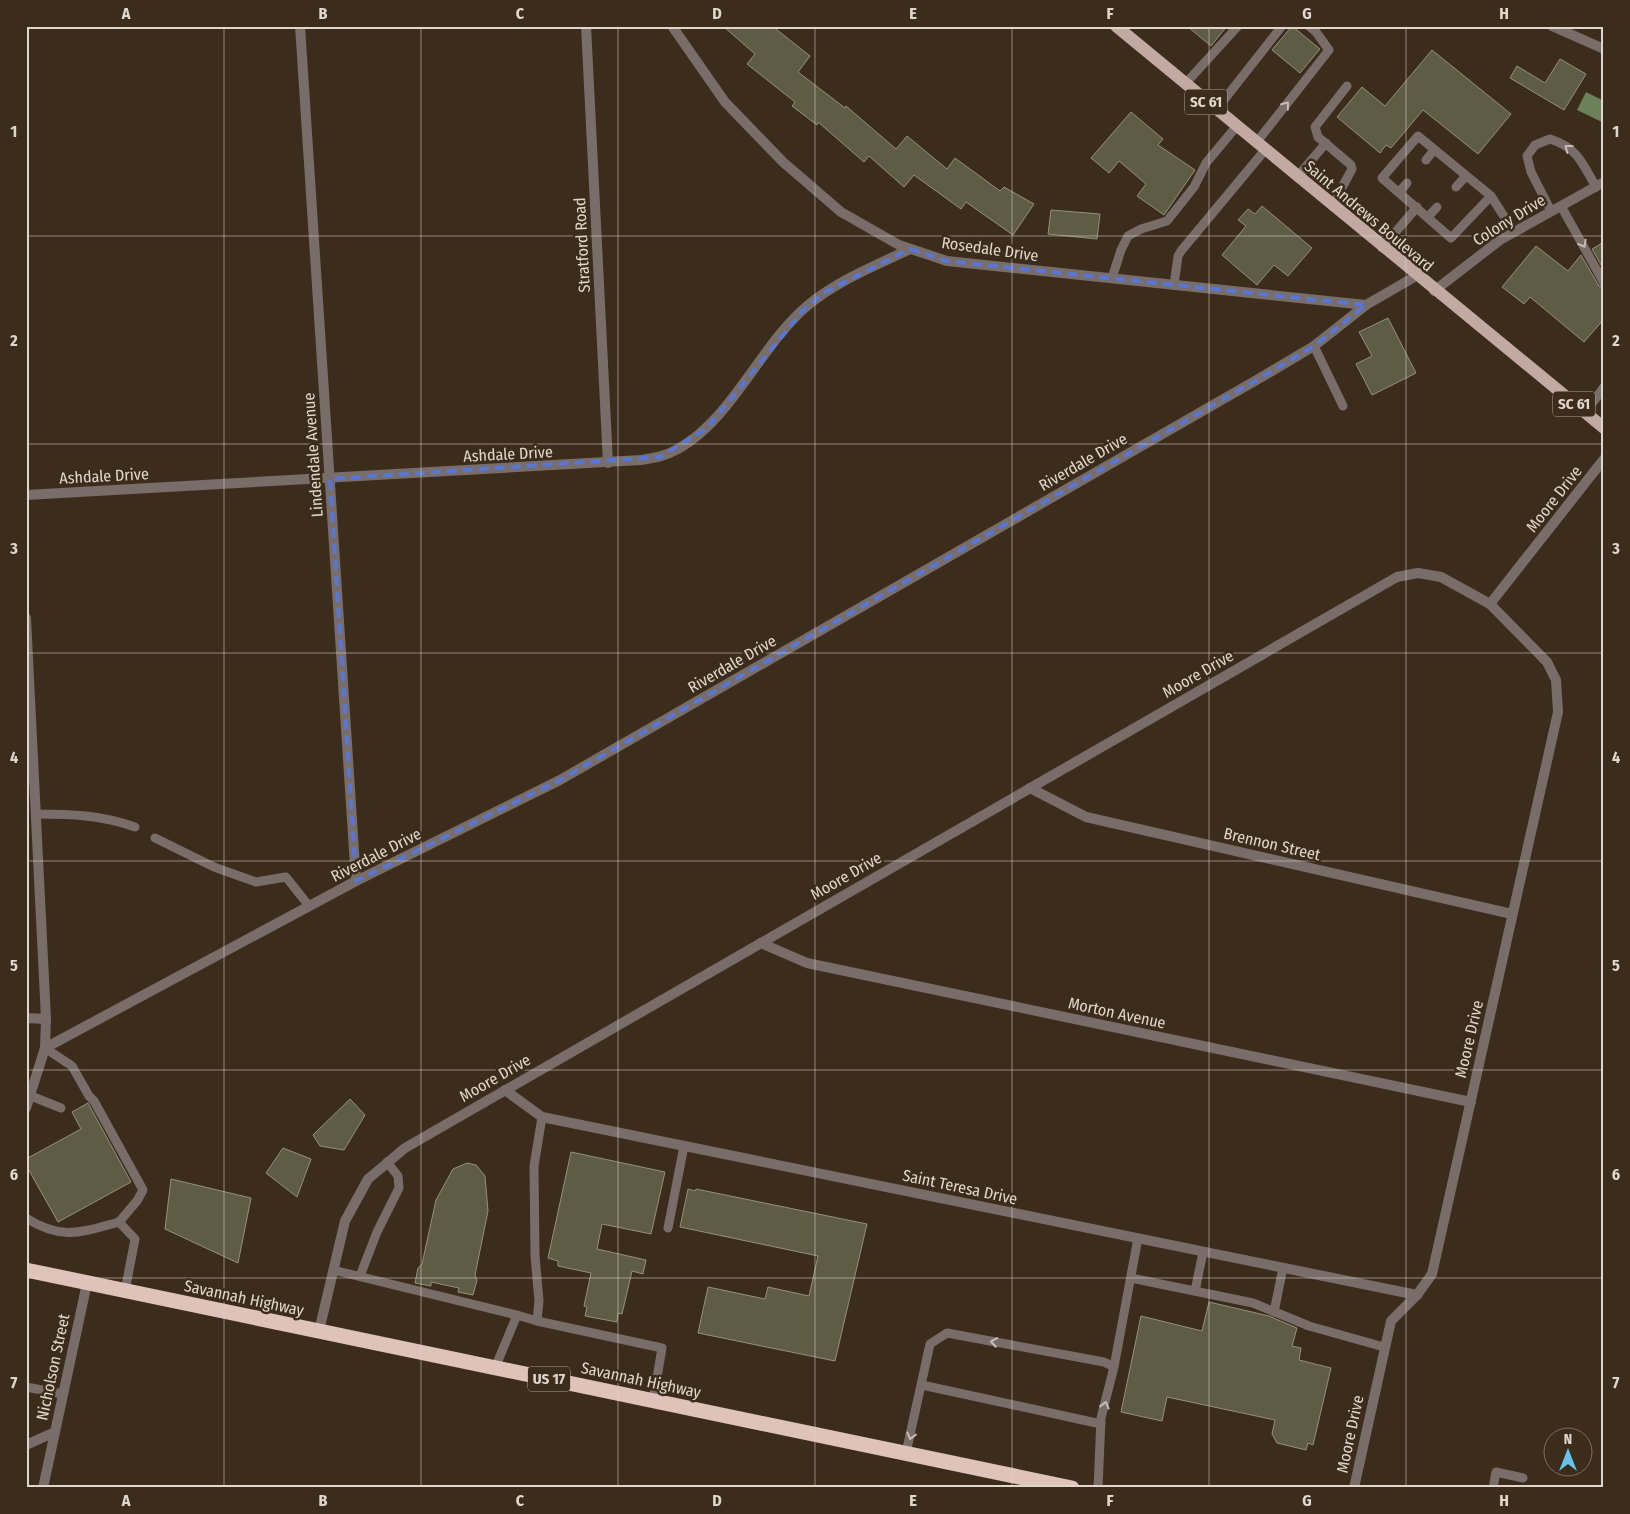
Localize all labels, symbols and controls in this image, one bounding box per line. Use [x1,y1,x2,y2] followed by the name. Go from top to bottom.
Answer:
[121,4,131,23] text: A
[319,4,328,23] text: B
[516,4,525,23] text: C
[712,4,722,23] text: D
[909,4,917,23] text: E
[1106,4,1114,23] text: F
[1302,4,1312,23] text: G
[1499,4,1509,23] text: H
[1185,90,1227,114] road number: SC 61
[1280,101,1289,110] one-way arrow
[11,122,17,141] text: 1
[1613,122,1619,141] text: 1
[1564,145,1574,154] one-way arrow
[1301,156,1437,276] street label: Saint Andrews Boulevard
[1469,190,1549,250] street label: Colony Drive
[570,197,594,293] street label: Stratford Road
[940,233,1040,265] street label: Rosedale Drive
[1576,239,1586,248] one-way arrow
[9,331,18,350] text: 2
[1611,331,1620,350] text: 2
[299,392,327,518] street label: Lindendale Avenue
[1553,392,1595,416] road number: SC 61
[1035,429,1131,495] street label: Riverdale Drive
[463,442,553,466] street label: Ashdale Drive
[1522,462,1586,536] street label: Moore Drive
[59,464,149,488] street label: Ashdale Drive
[9,539,18,558] text: 3
[1611,539,1620,558] text: 3
[684,631,780,697] street label: Riverdale Drive
[1159,646,1237,702] street label: Moore Drive
[10,748,18,767] text: 4
[1612,748,1620,767] text: 4
[328,824,424,886] street label: Riverdale Drive
[1222,824,1323,865] street label: Brennon Street
[807,848,885,904] street label: Moore Drive
[10,956,18,975] text: 5
[1612,956,1620,975] text: 5
[1067,993,1168,1033] street label: Morton Avenue
[1451,998,1487,1080] street label: Moore Drive
[456,1050,534,1106] street label: Moore Drive
[10,1165,18,1184] text: 6
[1612,1165,1620,1184] text: 6
[901,1166,1019,1208] street label: Saint Teresa Drive
[182,1276,306,1320] street label: Savannah Highway
[32,1311,74,1422] street label: Nicholson Street
[989,1337,998,1347] one-way arrow
[579,1358,703,1402] street label: Savannah Highway
[528,1366,570,1392] road number: US 17
[11,1373,18,1392] text: 7
[1613,1373,1620,1392] text: 7
[1333,1393,1368,1475] street label: Moore Drive
[1099,1400,1110,1409] one-way arrow
[1542,1426,1592,1476] north arrow
[1564,1431,1572,1448] text: N
[906,1432,916,1440] one-way arrow
[121,1491,131,1510] text: A
[319,1491,328,1510] text: B
[516,1491,525,1510] text: C
[712,1491,722,1510] text: D
[909,1491,917,1510] text: E
[1106,1491,1114,1510] text: F
[1302,1491,1312,1510] text: G
[1499,1491,1509,1510] text: H

